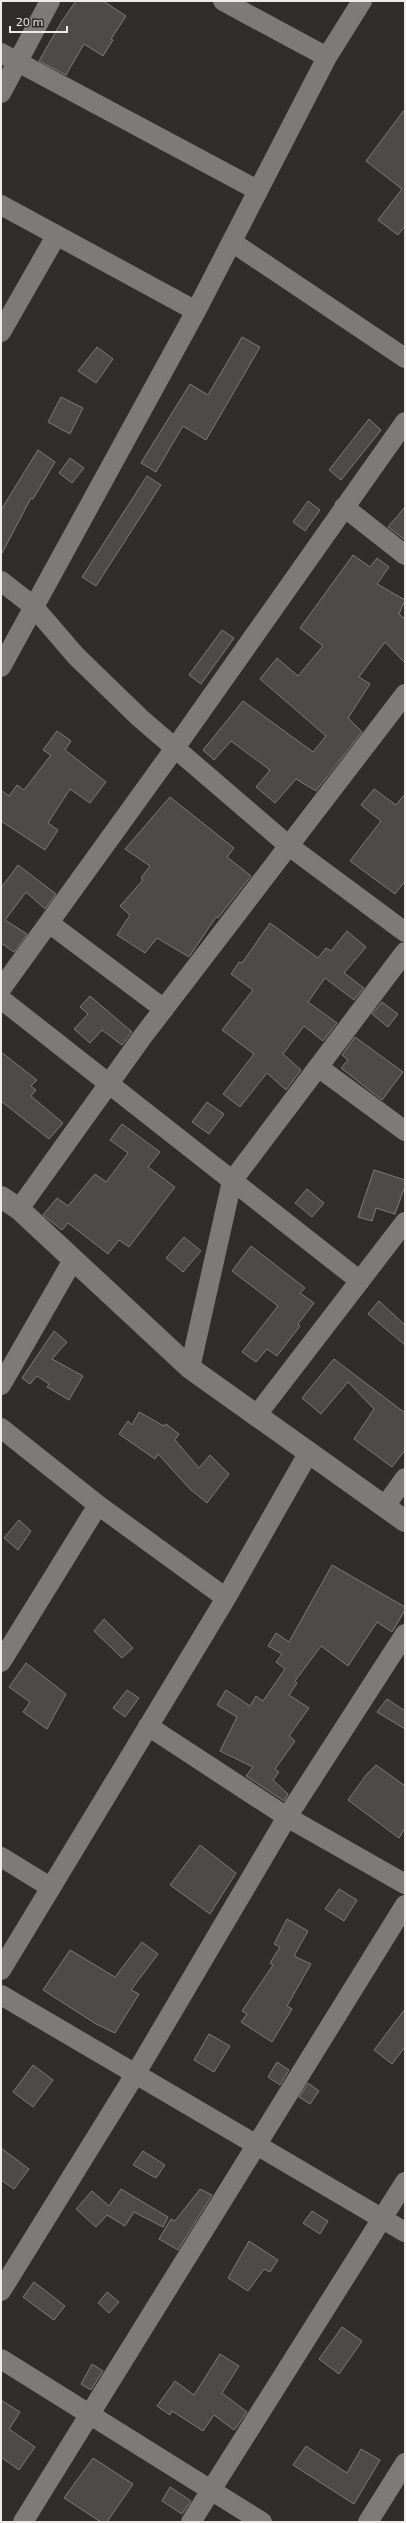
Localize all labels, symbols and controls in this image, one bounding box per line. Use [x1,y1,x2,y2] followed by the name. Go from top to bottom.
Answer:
[10,8,67,34] scale bar
[16,14,43,28] text: 20 m

